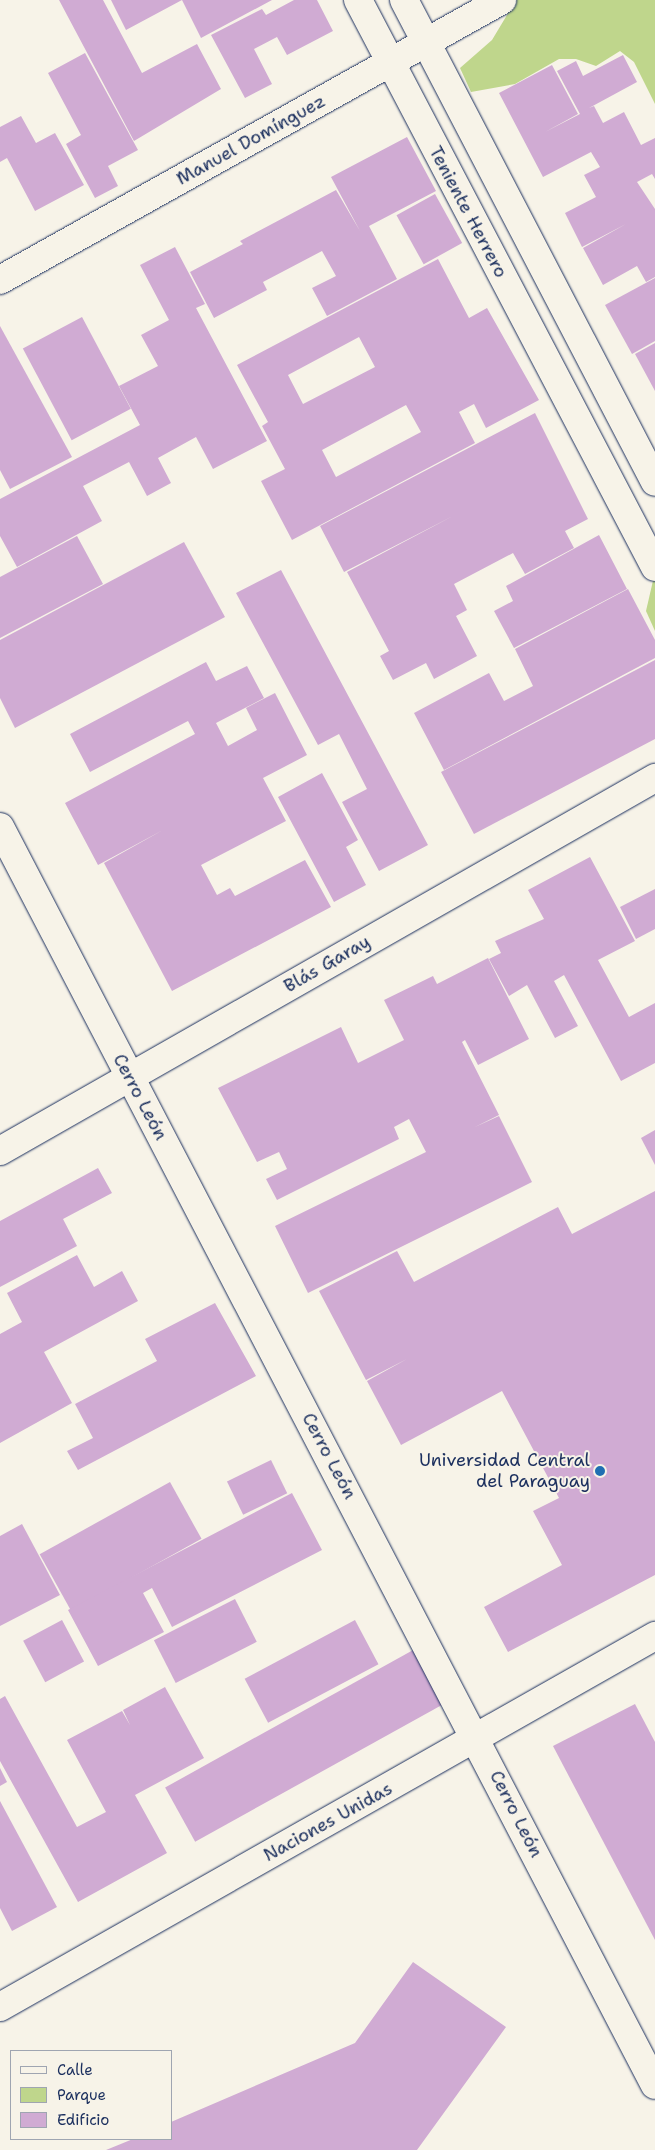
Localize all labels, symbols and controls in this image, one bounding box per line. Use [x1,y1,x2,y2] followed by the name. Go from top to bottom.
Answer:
[173,90,329,190] street label: Manuel Domínguez
[424,143,512,281] street label: Teniente Herrero
[280,931,374,997] street label: Blás Garay
[108,1050,172,1144] street label: Cerro León
[297,1409,361,1503] street label: Cerro León
[419,1450,590,1492] place label: Universidad Central del Paraguay
[594,1465,606,1477] marker: Universidad Central del Paraguay
[485,1767,547,1861] street label: Cerro León
[260,1778,396,1866] street label: Naciones Unidas
[10,2050,172,2140] legend
[57,2060,93,2080] text: Calle
[57,2085,106,2105] text: Parque
[57,2110,109,2130] text: Edificio

